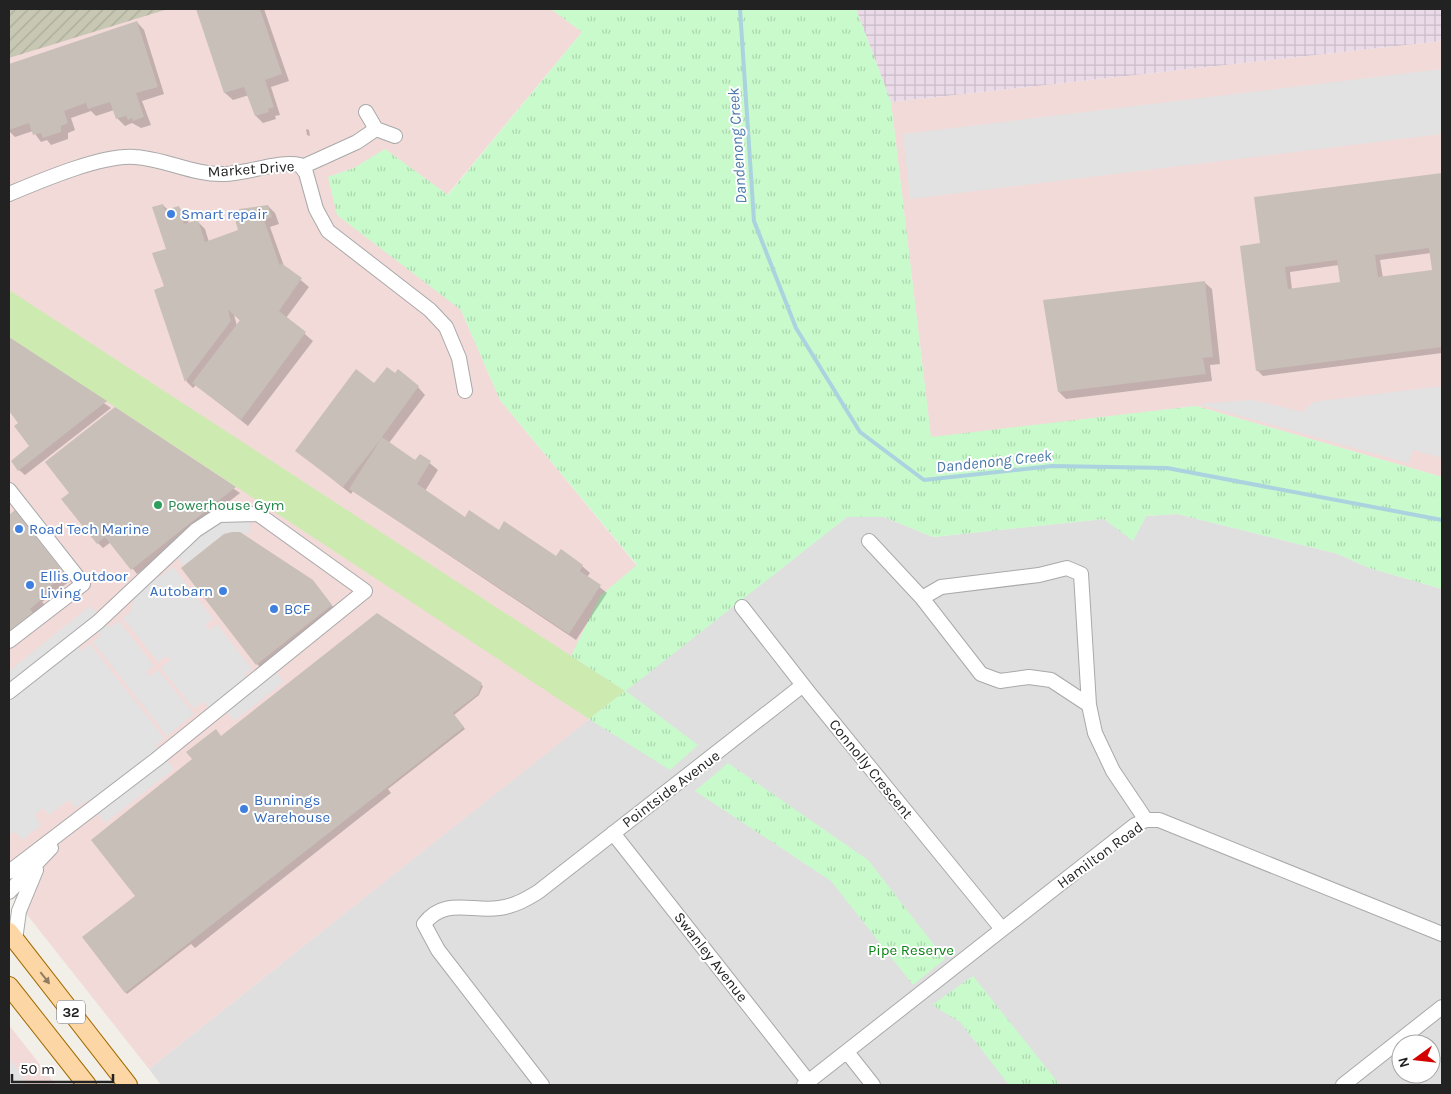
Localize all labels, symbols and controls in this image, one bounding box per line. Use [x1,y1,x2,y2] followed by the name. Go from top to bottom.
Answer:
[723,86,751,205] water label: Dandenong Creek
[207,157,295,181] street label: Market Drive
[181,205,268,223] place label: Smart repair
[165,208,177,220] marker: Smart repair
[935,445,1054,477] water label: Dandenong Creek
[168,496,285,514] place label: Powerhouse Gym
[152,499,164,511] marker: Powerhouse Gym
[29,520,149,538] place label: Road Tech Marine
[13,523,25,535] marker: Road Tech Marine
[40,567,128,602] place label: Ellis Outdoor Living
[24,579,36,591] marker: Ellis Outdoor Living
[150,582,213,600] place label: Autobarn
[217,585,229,597] marker: Autobarn
[284,600,311,618] place label: BCF
[268,603,280,615] marker: BCF
[825,716,917,823] street label: Connolly Crescent
[619,746,723,832] street label: Pointside Avenue
[254,791,330,826] place label: Bunnings Warehouse
[238,803,250,815] marker: Bunnings Warehouse
[1053,818,1147,892] street label: Hamilton Road
[670,908,752,1006] street label: Swanley Avenue
[868,941,954,959] park label: Pipe Reserve
[40,971,50,985] one-way arrow
[57,1000,85,1024] road number: 32
[1391,1034,1441,1084] north arrow
[12,1052,114,1084] scale bar
[1394,1055,1413,1069] text: N
[20,1060,55,1078] text: 50 m

